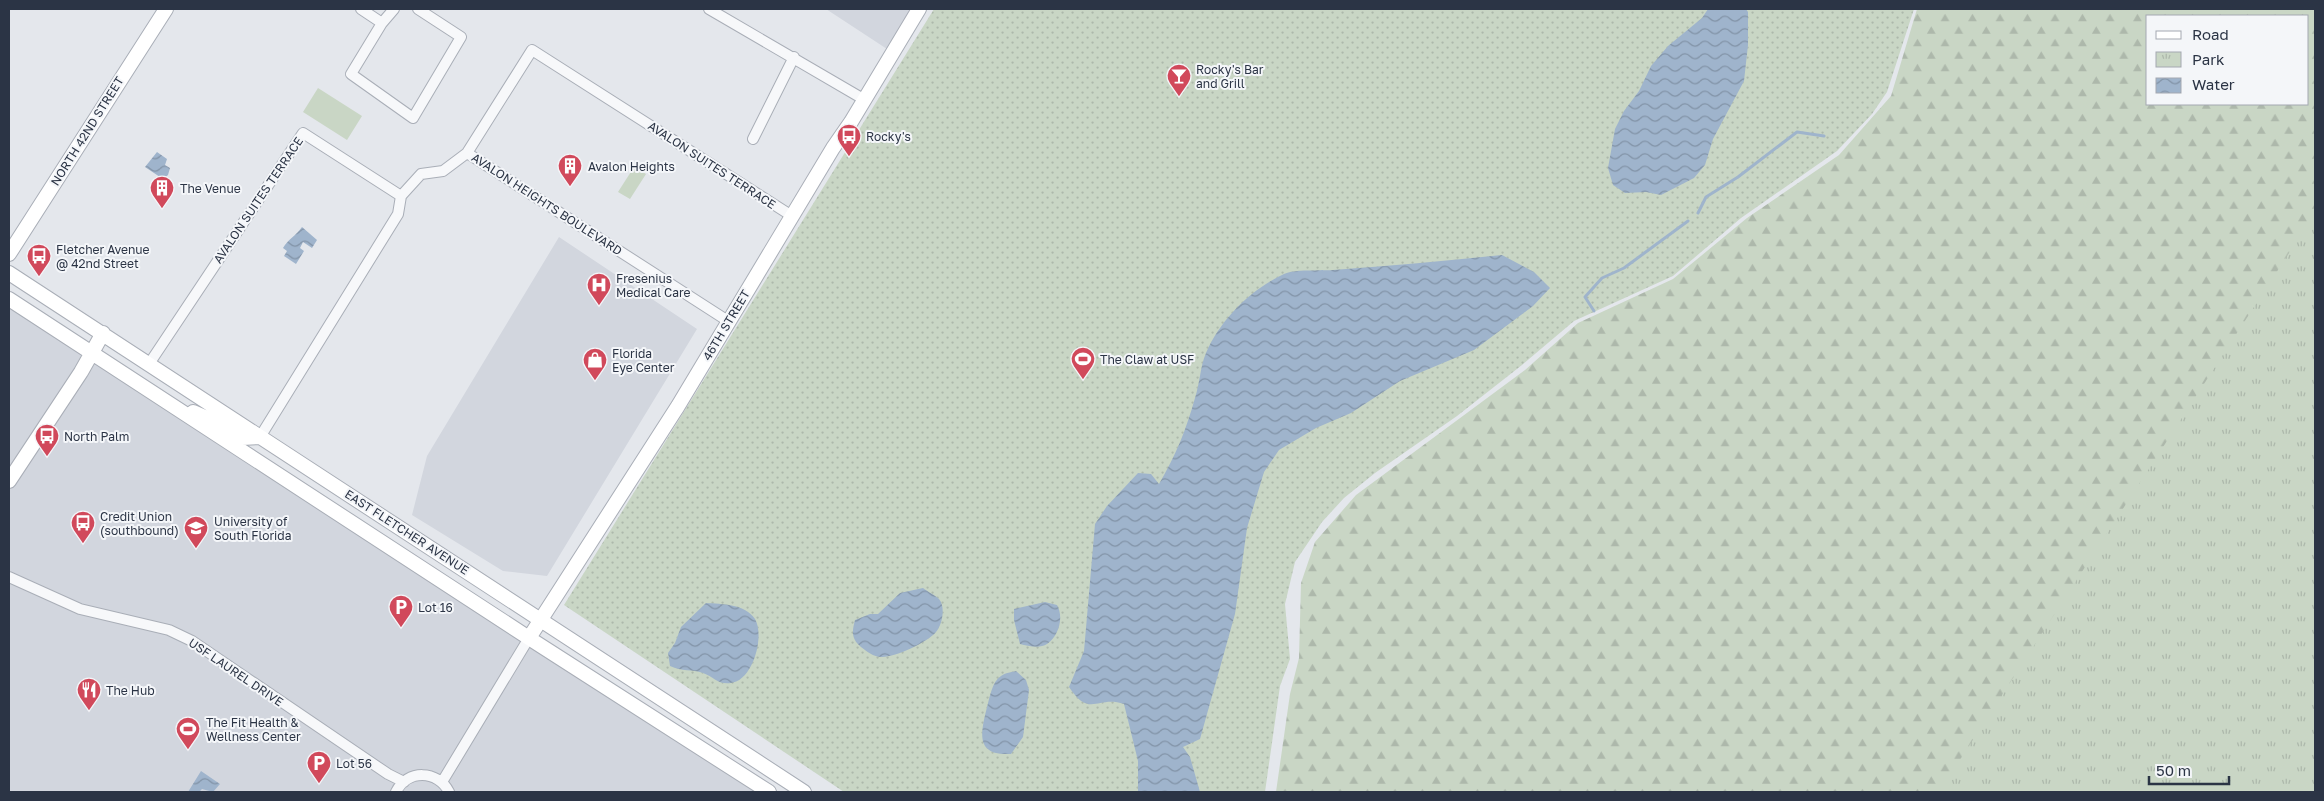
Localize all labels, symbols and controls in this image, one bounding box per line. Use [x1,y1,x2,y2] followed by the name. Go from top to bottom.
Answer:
[2146,15,2309,105] legend
[2192,25,2229,43] text: Road
[2192,50,2225,68] text: Park
[1196,62,1264,91] place label: Rocky's Bar and Grill
[1166,63,1192,97] bar icon: Rocky's Bar and Grill
[47,73,127,188] street label: NORTH 42ND STREET
[2192,75,2235,93] text: Water
[645,118,779,212] street label: AVALON SUITES TERRACE
[836,123,862,157] bus stop icon: Rocky's
[866,129,911,144] place label: Rocky's
[210,134,306,266] street label: AVALON SUITES TERRACE
[469,150,625,258] street label: AVALON HEIGHTS BOULEVARD
[557,153,583,187] building icon: Avalon Heights
[588,159,675,174] place label: Avalon Heights
[149,175,175,209] building icon: The Venue
[180,181,241,196] place label: The Venue
[56,242,150,271] place label: Fletcher Avenue @ 42nd Street
[26,243,52,277] bus stop icon: Fletcher Avenue @ 42nd Street
[616,271,691,300] place label: Fresenius Medical Care
[586,272,612,306] hospital icon: Fresenius Medical Care
[699,287,753,363] street label: 46TH STREET
[612,346,675,375] place label: Florida Eye Center
[1070,346,1096,380] sports icon: The Claw at USF
[582,347,608,381] shop icon: Florida Eye Center
[1100,352,1194,367] place label: The Claw at USF
[34,423,60,457] bus stop icon: North Palm
[64,429,129,444] place label: North Palm
[342,486,472,578] street label: EAST FLETCHER AVENUE
[100,509,179,538] place label: Credit Union (southbound)
[70,510,96,544] bus stop icon: Credit Union (southbound)
[214,514,291,543] place label: University of South Florida
[183,515,209,549] school or university icon: University of South Florida
[388,594,414,628] parking icon: Lot 16
[418,600,453,615] place label: Lot 16
[186,635,286,709] street label: USF LAUREL DRIVE
[76,677,102,711] restaurant icon: The Hub
[106,683,155,698] place label: The Hub
[206,715,301,744] place label: The Fit Health & Wellness Center
[175,716,201,750] sports icon: The Fit Health & Wellness Center
[306,750,332,784] parking icon: Lot 56
[2149,754,2229,786] scale bar
[336,756,372,771] place label: Lot 56
[2156,761,2191,779] text: 50 m

